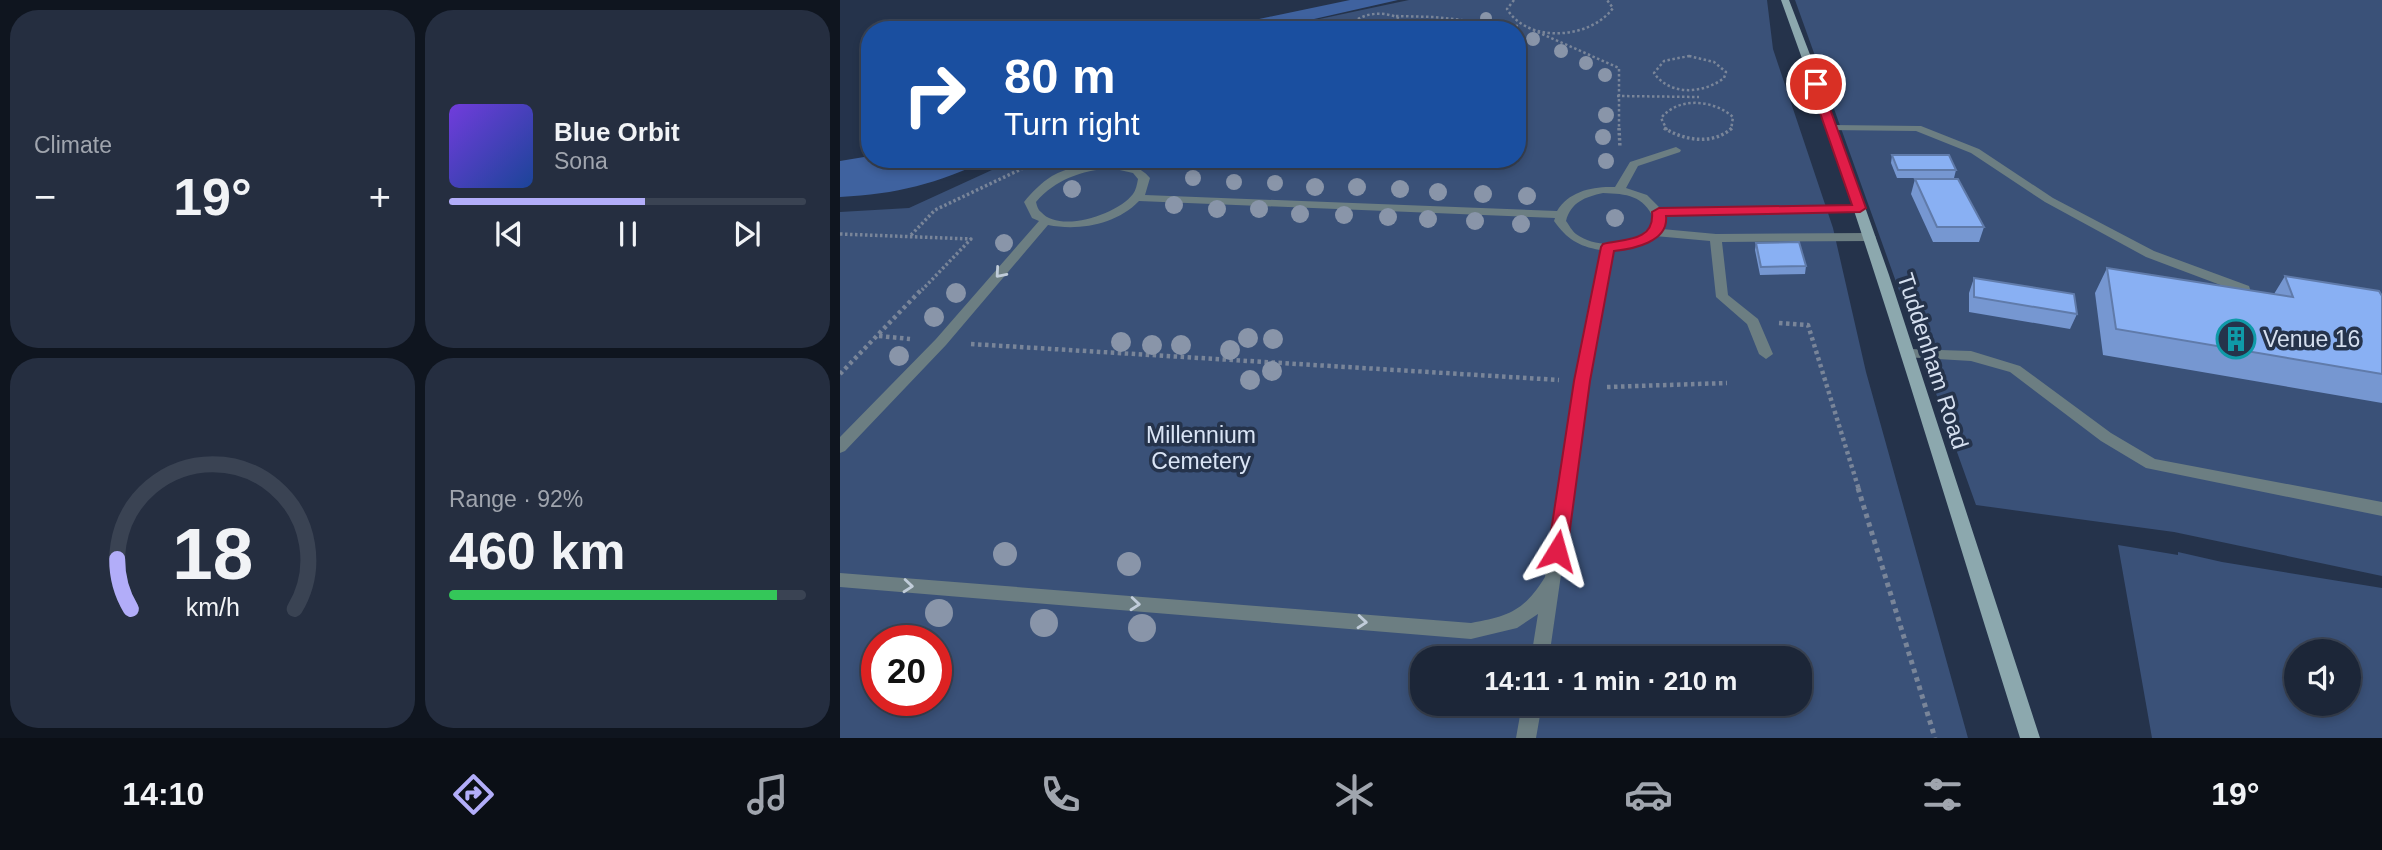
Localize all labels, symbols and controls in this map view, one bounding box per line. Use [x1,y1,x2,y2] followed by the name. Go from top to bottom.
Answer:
[889,49,980,140] icon: right
[1004,49,1116,103] text: 80 m
[1786,54,1846,114] pin
[1797,65,1835,103] icon: arrive
[1004,106,1140,142] text: Turn right
[554,117,680,147] text: Blue Orbit
[34,132,112,158] text: Climate
[554,148,608,174] text: Sona
[173,168,252,226] text: 19°
[34,176,56,218] text: −
[369,176,391,218] text: +
[490,215,528,253] icon: previous
[609,215,647,253] icon: pause
[728,215,766,253] icon: next
[996,265,1008,278] one-way arrow
[1892,270,1974,452] street label: Tuddenham Road
[2215,318,2257,360] building icon: Venue 16
[2263,326,2360,352] place label: Venue 16
[1146,422,1256,474] park label: Millennium Cemetery
[449,486,583,512] text: Range · 92%
[172,513,253,594] text: 18
[1520,514,1594,588] position arrow
[449,522,625,580] text: 460 km
[903,578,914,593] one-way arrow
[185,593,240,621] text: km/h
[1130,596,1141,611] one-way arrow
[1356,614,1367,629] one-way arrow
[861,625,952,716] speed limit sign: 20
[2284,639,2361,716] map controls
[2284,639,2361,716] button: sound
[1485,666,1737,696] text: 14:11 · 1 min · 210 m
[449,770,498,819] icon: directions
[743,770,792,819] icon: music
[1036,770,1085,819] icon: phone
[1330,770,1379,819] icon: climate
[1624,770,1673,819] icon: car
[1918,770,1967,819] icon: filters
[122,776,204,812] text: 14:10
[2211,776,2260,812] text: 19°

